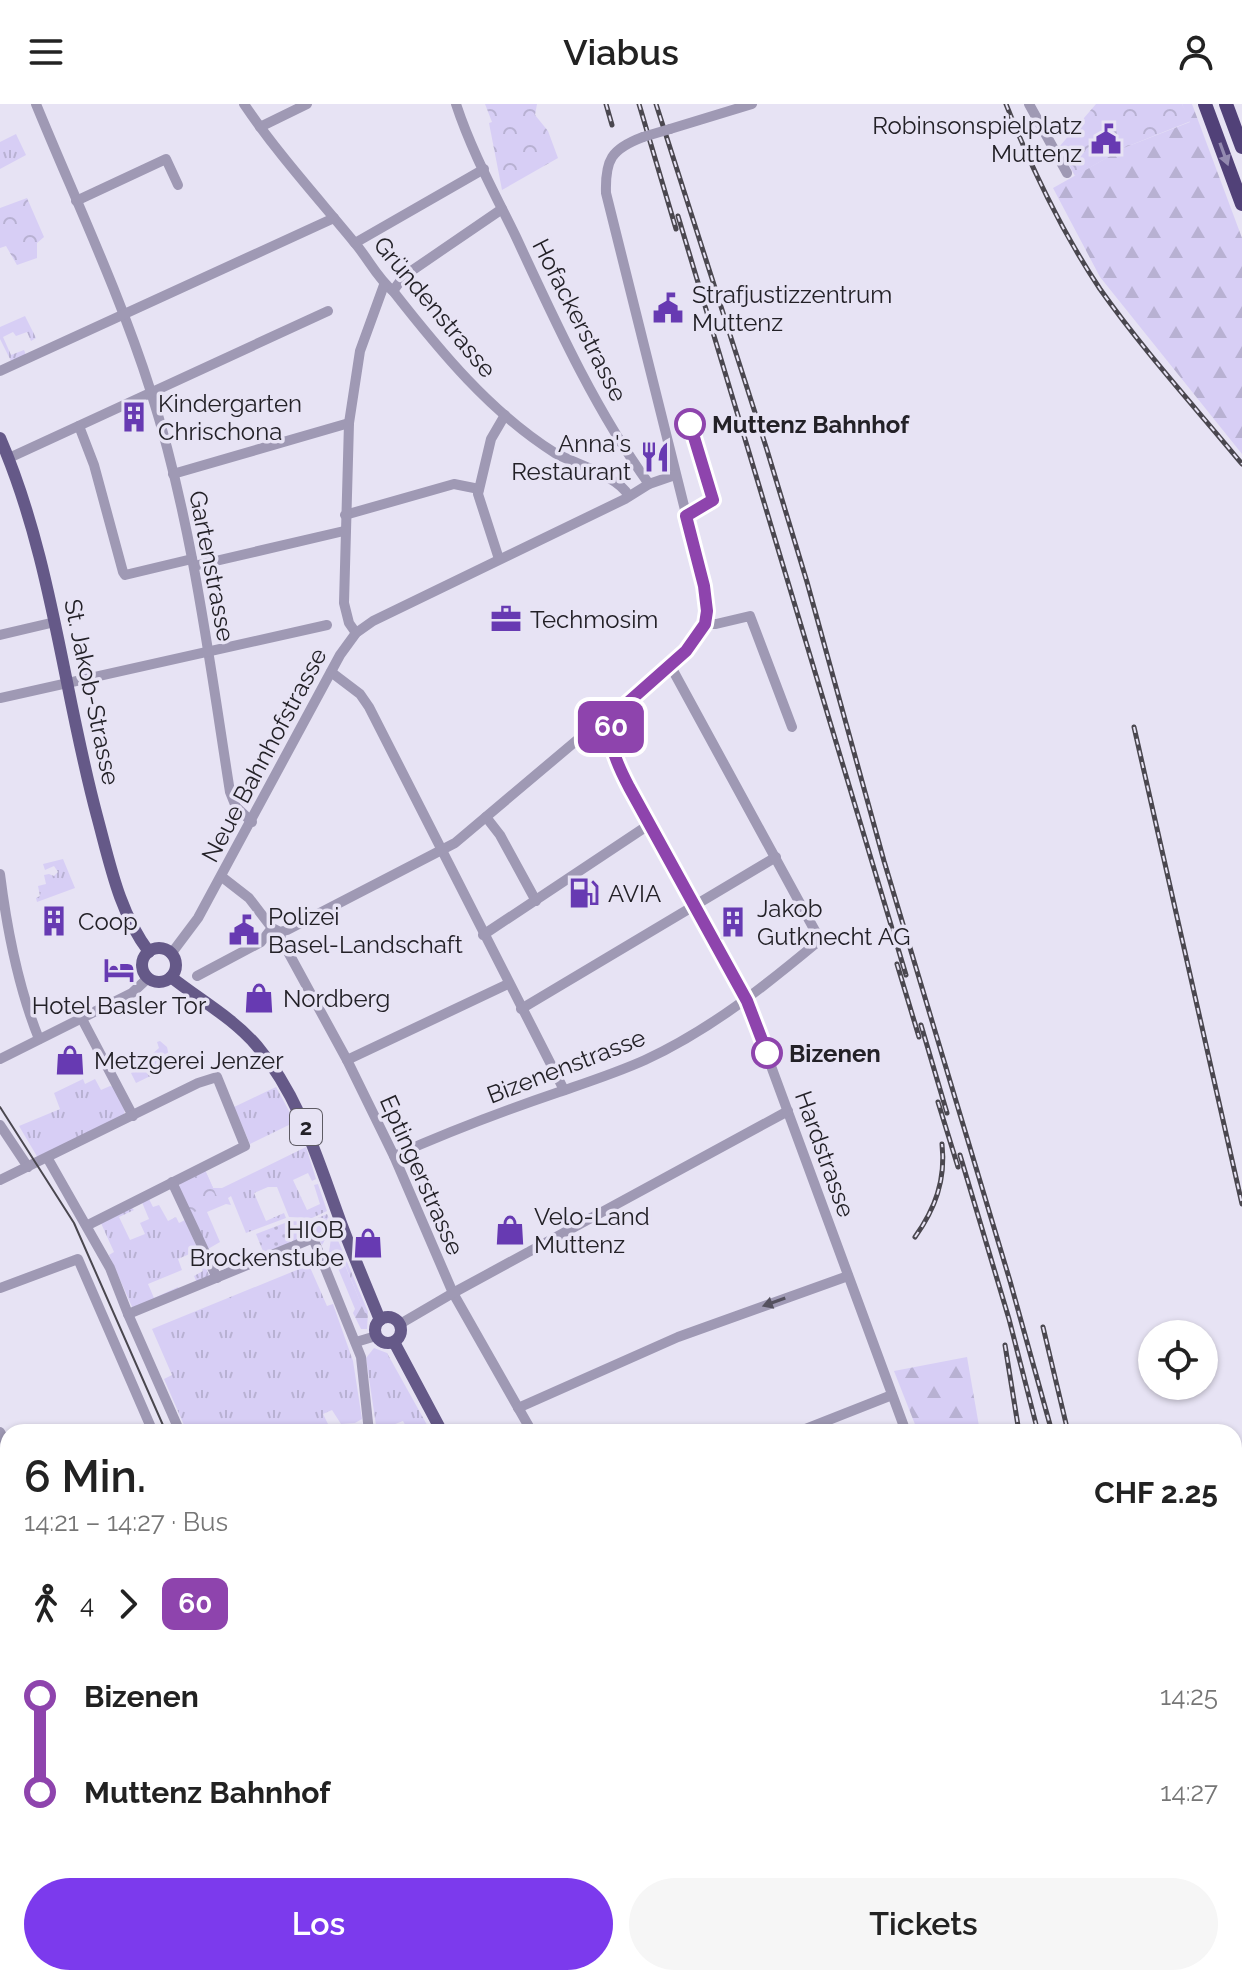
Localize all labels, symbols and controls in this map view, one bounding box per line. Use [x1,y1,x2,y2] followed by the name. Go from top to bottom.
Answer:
[24,30,68,74] icon: menu
[1174,30,1218,74] icon: person
[563,31,679,73] text: Viabus
[872,111,1082,168] place label: Robinsonspielplatz Muttenz
[1089,122,1123,156] public building icon: Robinsonspielplatz Muttenz
[1218,142,1230,166] one-way arrow
[368,231,502,383] street label: Gründenstrasse
[527,234,633,406] street label: Hofackerstrasse
[692,280,892,337] place label: Strafjustizzentrum Muttenz
[651,291,685,325] public building icon: Strafjustizzentrum Muttenz
[158,389,302,446] place label: Kindergarten Chrischona
[117,400,151,434] building icon: Kindergarten Chrischona
[675,409,705,439] marker: Muttenz Bahnhof
[712,410,910,439] place label: Muttenz Bahnhof
[511,429,631,486] place label: Anna's Restaurant
[638,440,672,474] restaurant icon: Anna's Restaurant
[183,488,241,644] street label: Gartenstrasse
[58,596,126,788] street label: St. Jakob-Strasse
[489,602,523,636] office icon: Techmosim
[530,605,658,634] place label: Techmosim
[195,643,333,867] street label: Neue Bahnhofstrasse
[575,701,647,753] line badge: 60
[594,710,628,743] text: 60
[567,876,601,910] fuel station icon: AVIA
[608,879,661,908] place label: AVIA
[757,894,911,951] place label: Jakob Gutknecht AG
[268,902,463,959] place label: Polizei Basel-Landschaft
[37,904,71,938] building icon: Coop
[716,905,750,939] building icon: Jakob Gutknecht AG
[78,907,138,936] place label: Coop
[227,913,261,947] public building icon: Polizei Basel-Landschaft
[102,953,136,987] hotel icon: Hotel Basler Tor
[242,981,276,1015] shop icon: Nordberg
[283,984,390,1013] place label: Nordberg
[32,991,207,1020] place label: Hotel Basler Tor
[483,1022,649,1110] street label: Bizenenstrasse
[752,1038,782,1068] marker: Bizenen
[789,1039,881,1068] place label: Bizenen
[53,1043,87,1077] shop icon: Metzgerei Jenzer
[94,1046,284,1075] place label: Metzgerei Jenzer
[789,1087,861,1221] street label: Hardstrasse
[374,1091,470,1259] street label: Eptingerstrasse
[290,1109,322,1145] road number: 2
[534,1202,650,1259] place label: Velo-Land Muttenz
[493,1213,527,1247] shop icon: Velo-Land Muttenz
[190,1215,344,1272] place label: HIOB Brockenstube
[351,1226,385,1260] shop icon: HIOB Brockenstube
[762,1296,786,1309] one-way arrow
[1138,1320,1218,1400] map controls
[1138,1320,1218,1400] button: locate
[24,1451,146,1502] text: 6 Min.
[1094,1475,1218,1510] text: CHF 2.25
[24,1507,228,1537] text: 14:21 – 14:27 · Bus
[24,1582,68,1626] icon: walk
[106,1582,150,1626] icon: forward
[178,1587,212,1620] text: 60
[80,1589,94,1619] text: 4
[84,1679,199,1714] text: Bizenen
[1160,1681,1218,1711] text: 14:25
[84,1775,330,1810] text: Muttenz Bahnhof
[1160,1777,1218,1807] text: 14:27
[24,1878,613,1970] button: Los
[629,1878,1218,1970] button: Tickets

